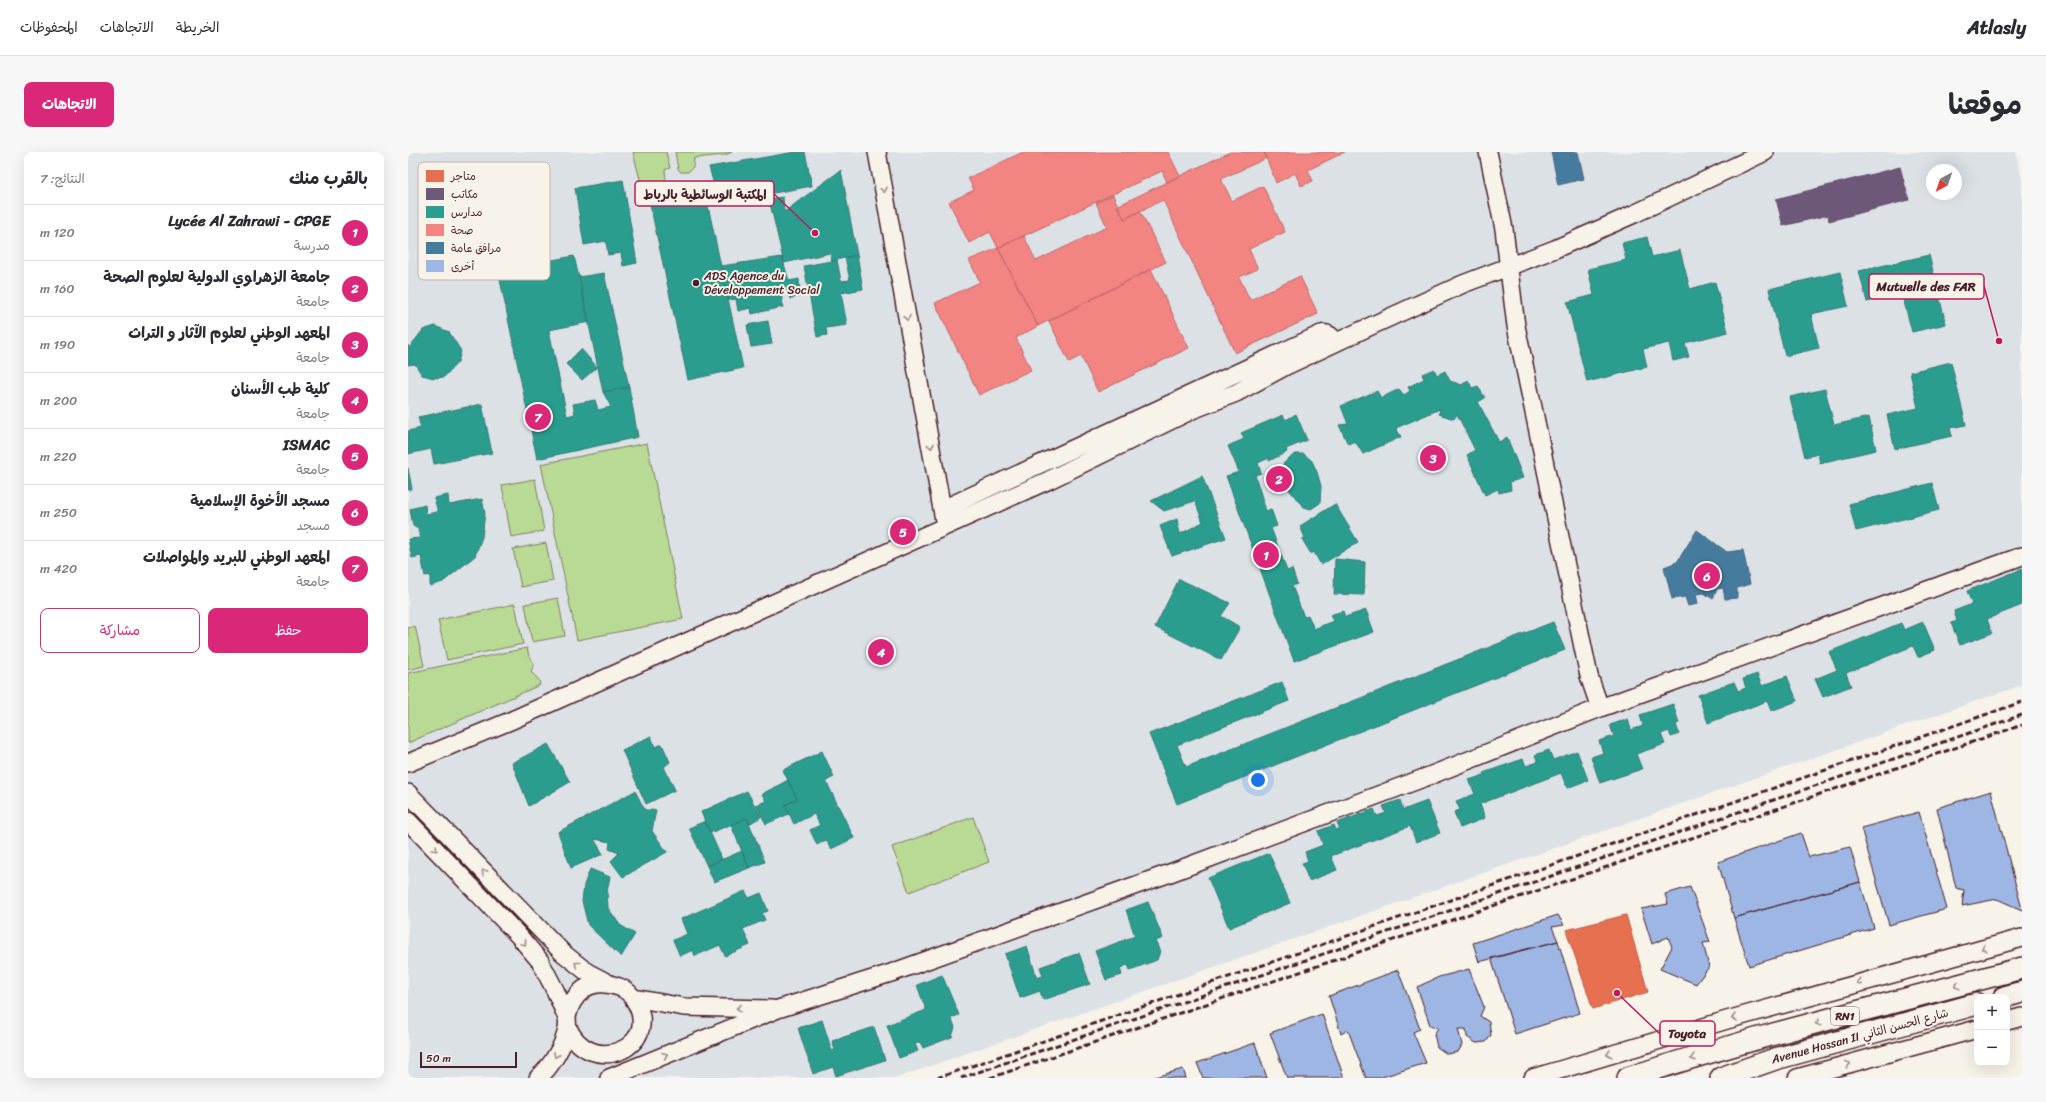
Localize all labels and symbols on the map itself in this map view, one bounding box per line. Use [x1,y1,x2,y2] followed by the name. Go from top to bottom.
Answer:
[418,162,550,280] legend
[1926,164,1962,200] north arrow
[450,167,476,186] text: متاجر
[635,181,774,206] callout: المكتبة الوسائطية بالرباط
[643,183,767,206] text: المكتبة الوسائطية بالرباط
[451,185,478,204] text: مكاتب
[879,187,888,193] one-way arrow
[451,203,482,222] text: مدارس
[451,221,473,240] text: صحة
[451,239,501,258] text: مرافق عامة
[451,257,474,276] text: أخرى
[703,265,820,301] place label: ADS Agence du Développement Social
[1869,274,1984,299] callout: Mutuelle des FAR
[1875,275,1976,298] text: Mutuelle des FAR
[691,278,701,288] marker: ADS Agence du Développement Social
[903,315,911,321] one-way arrow
[525,402,551,432] pin: 7
[926,443,935,449] one-way arrow
[1420,443,1446,473] pin: 3
[1266,464,1292,494] pin: 2
[890,517,916,547] pin: 5
[1253,540,1279,570] pin: 1
[1694,561,1720,591] pin: 6
[868,637,894,667] pin: 4
[1248,770,1268,790] your location
[430,844,438,852] one-way arrow
[481,869,489,877] one-way arrow
[520,938,527,946] one-way arrow
[1981,943,1988,952] one-way arrow
[574,961,581,968] one-way arrow
[1856,978,1862,986] one-way arrow
[1954,981,1961,989] one-way arrow
[1768,1002,1951,1071] street label: Avenue Hassan II شارع الحسن الثاني
[736,1004,742,1012] one-way arrow
[1831,1007,1859,1025] road number: RN1
[1731,1013,1737,1021] one-way arrow
[1815,1018,1822,1027] one-way arrow
[1660,1021,1715,1046] callout: Toyota
[1668,1022,1707,1045] text: Toyota
[1606,1049,1613,1058] one-way arrow
[420,1050,517,1069] scale bar
[553,1051,561,1058] one-way arrow
[661,1052,669,1060] one-way arrow
[1690,1053,1696,1061] one-way arrow
[1845,1060,1852,1069] one-way arrow

